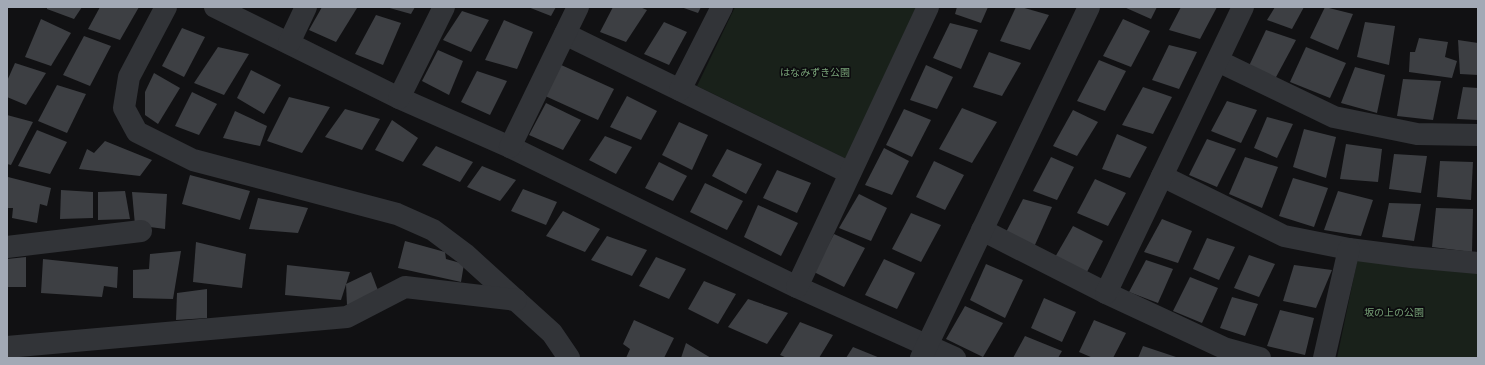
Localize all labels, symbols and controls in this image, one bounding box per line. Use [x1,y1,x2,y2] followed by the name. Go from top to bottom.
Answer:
[780,66,850,80] park label: はなみずき公園
[1364,306,1424,320] park label: 坂の上の公園

